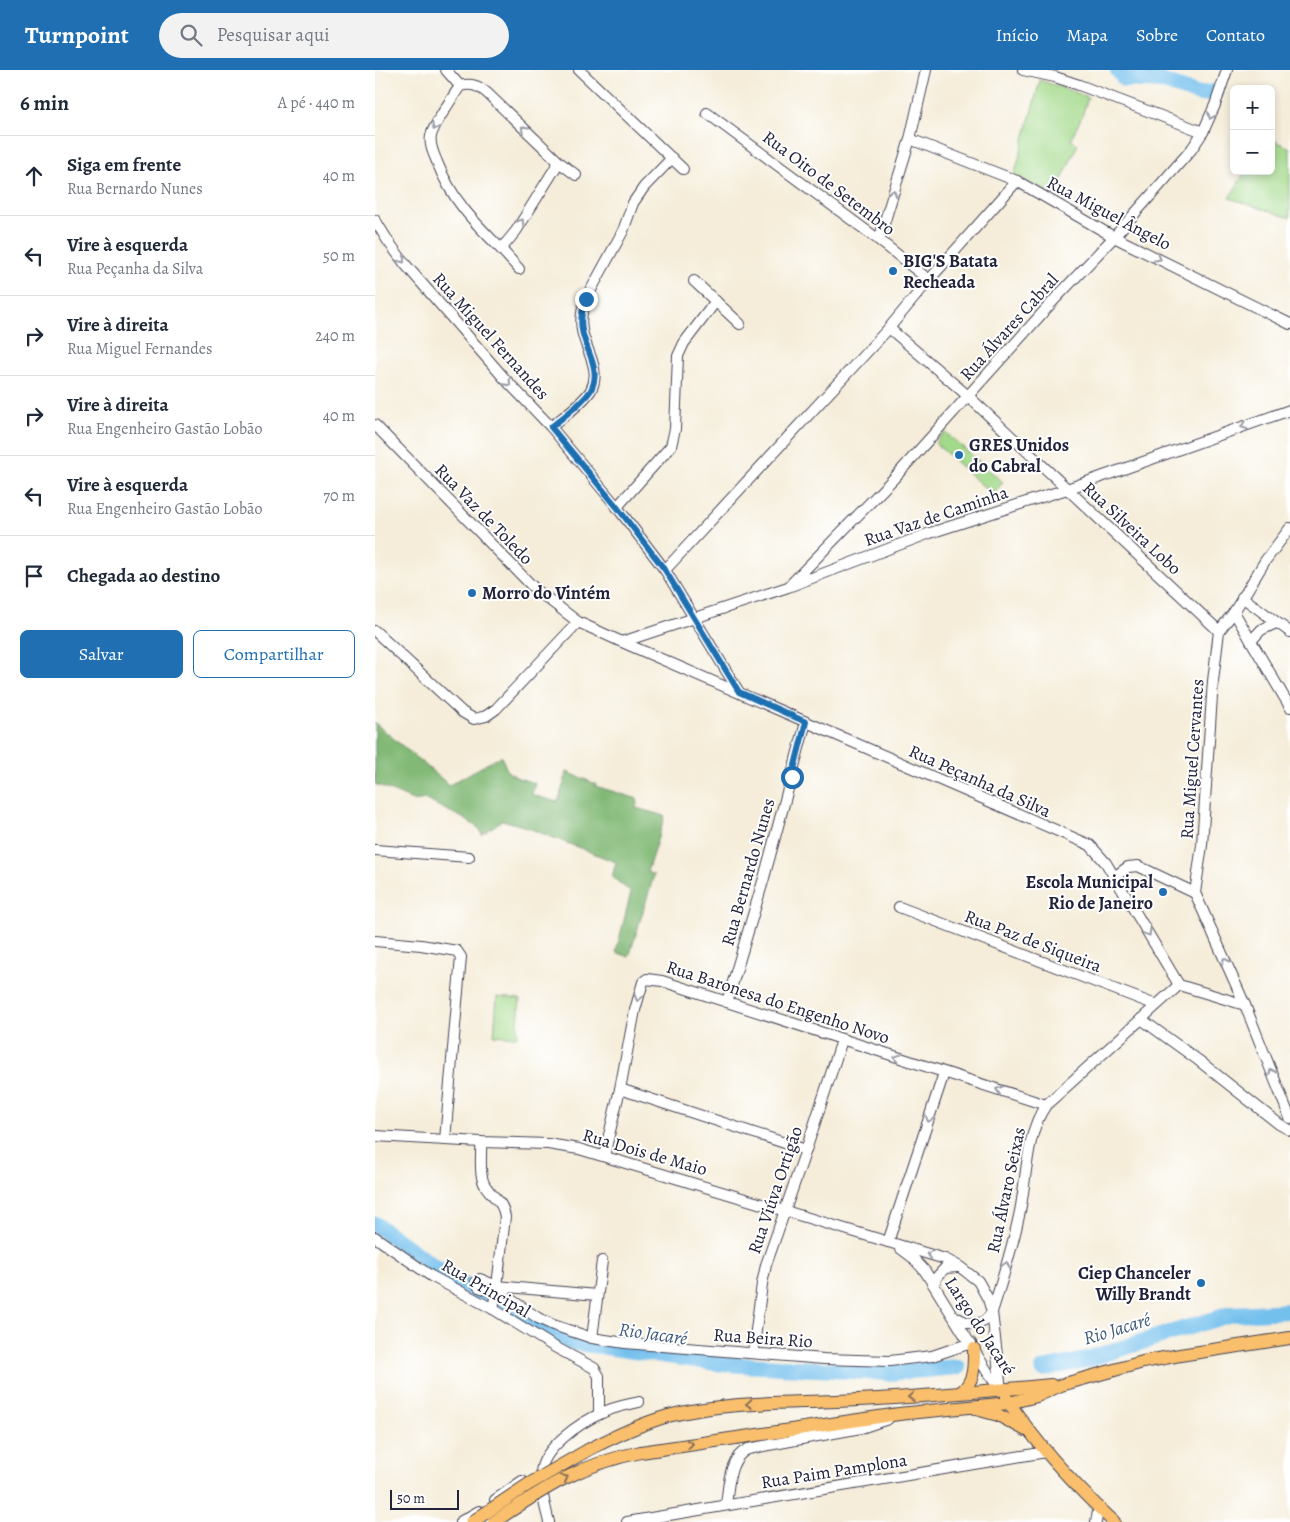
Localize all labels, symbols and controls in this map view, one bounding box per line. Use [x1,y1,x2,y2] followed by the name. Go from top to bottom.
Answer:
[159,13,509,58] search box
[25,19,129,51] text: Turnpoint
[177,21,205,49] icon: search
[217,22,330,48] text: Pesquisar aqui
[996,23,1039,47] text: Início
[1067,23,1108,47] text: Mapa
[1136,23,1178,47] text: Sobre
[1206,23,1265,47] text: Contato
[1230,85,1275,175] map controls
[1230,85,1275,130] button: +
[20,89,69,117] text: 6 min
[278,92,355,114] text: A pé · 440 m
[1206,111,1217,120] one-way arrow
[431,122,441,131] one-way arrow
[521,125,530,134] one-way arrow
[758,125,900,241] street label: Rua Oito de Setembro
[1230,130,1275,175] button: −
[67,152,181,178] text: Siga em frente
[20,162,48,190] icon: ahead
[323,165,355,187] text: 40 m
[1043,170,1175,256] street label: Rua Miguel Ângelo
[67,178,203,200] text: Rua Bernardo Nunes
[888,189,898,198] one-way arrow
[515,219,524,228] one-way arrow
[67,232,188,258] text: Vire à esquerda
[20,242,48,270] icon: left
[323,245,355,267] text: 50 m
[903,249,998,294] place label: BIG'S Batata Recheada
[1153,252,1162,263] one-way arrow
[397,254,405,263] one-way arrow
[67,258,203,280] text: Rua Peçanha da Silva
[887,265,899,277] marker: BIG'S Batata Recheada
[427,267,555,405] street label: Rua Miguel Fernandes
[954,268,1064,386] street label: Rua Álvares Cabral
[575,288,598,311] route end
[67,312,169,338] text: Vire à direita
[20,322,48,350] icon: right
[315,325,355,347] text: 240 m
[67,338,212,360] text: Rua Miguel Fernandes
[502,377,511,386] one-way arrow
[67,392,169,418] text: Vire à direita
[20,402,48,430] icon: right
[323,405,355,427] text: 40 m
[67,418,263,440] text: Rua Engenheiro Gastão Lobão
[1240,420,1249,430] one-way arrow
[969,433,1069,478] place label: GRES Unidos do Cabral
[953,449,965,461] marker: GRES Unidos do Cabral
[430,458,539,570] street label: Rua Vaz de Toledo
[67,472,188,498] text: Vire à esquerda
[1077,476,1187,580] street label: Rua Silveira Lobo
[861,480,1012,552] street label: Rua Vaz de Caminha
[20,482,48,510] icon: left
[323,485,355,507] text: 70 m
[67,498,263,520] text: Rua Engenheiro Gastão Lobão
[20,562,48,590] icon: arrive
[67,563,220,589] text: Chegada ao destino
[482,581,610,605] place label: Morro do Vintém
[466,587,478,599] marker: Morro do Vintém
[20,630,183,678] button: Salvar
[193,630,355,678] button: Compartilhar
[1174,678,1210,840] street label: Rua Miguel Cervantes
[905,739,1055,823] street label: Rua Peçanha da Silva
[781,766,804,789] route start
[715,795,781,949] street label: Rua Bernardo Nunes
[1025,870,1153,915] place label: Escola Municipal Rio de Janeiro
[1157,886,1169,898] marker: Escola Municipal Rio de Janeiro
[961,904,1106,978] street label: Rua Paz de Siqueira
[1142,928,1152,937] one-way arrow
[663,955,893,1049] street label: Rua Baronesa do Engenho Novo
[1221,957,1232,966] one-way arrow
[634,993,644,1002] one-way arrow
[894,1054,902,1064] one-way arrow
[1267,1068,1278,1077] one-way arrow
[996,1086,1004,1096] one-way arrow
[924,1114,934,1123] one-way arrow
[580,1123,710,1181] street label: Rua Dois de Maio
[742,1123,808,1257] street label: Rua Viúva Ortigão
[981,1125,1031,1255] street label: Rua Álvaro Seixas
[926,1250,934,1260] one-way arrow
[437,1253,535,1323] street label: Rua Principal
[1000,1261,1011,1270] one-way arrow
[1078,1261,1192,1306] place label: Ciep Chanceler Willy Brandt
[939,1272,1021,1380] street label: Largo do Jacaré
[1195,1277,1207,1289] marker: Ciep Chanceler Willy Brandt
[1080,1306,1154,1352] water label: Rio Jacaré
[617,1316,689,1352] water label: Rio Jacaré
[713,1323,813,1353] street label: Rua Beira Rio
[907,1391,915,1402] one-way arrow
[745,1398,753,1409] one-way arrow
[685,1440,694,1450] one-way arrow
[759,1447,909,1494] street label: Rua Paim Pamplona
[560,1474,569,1484] one-way arrow
[390,1487,459,1510] scale bar
[397,1489,425,1508] text: 50 m

